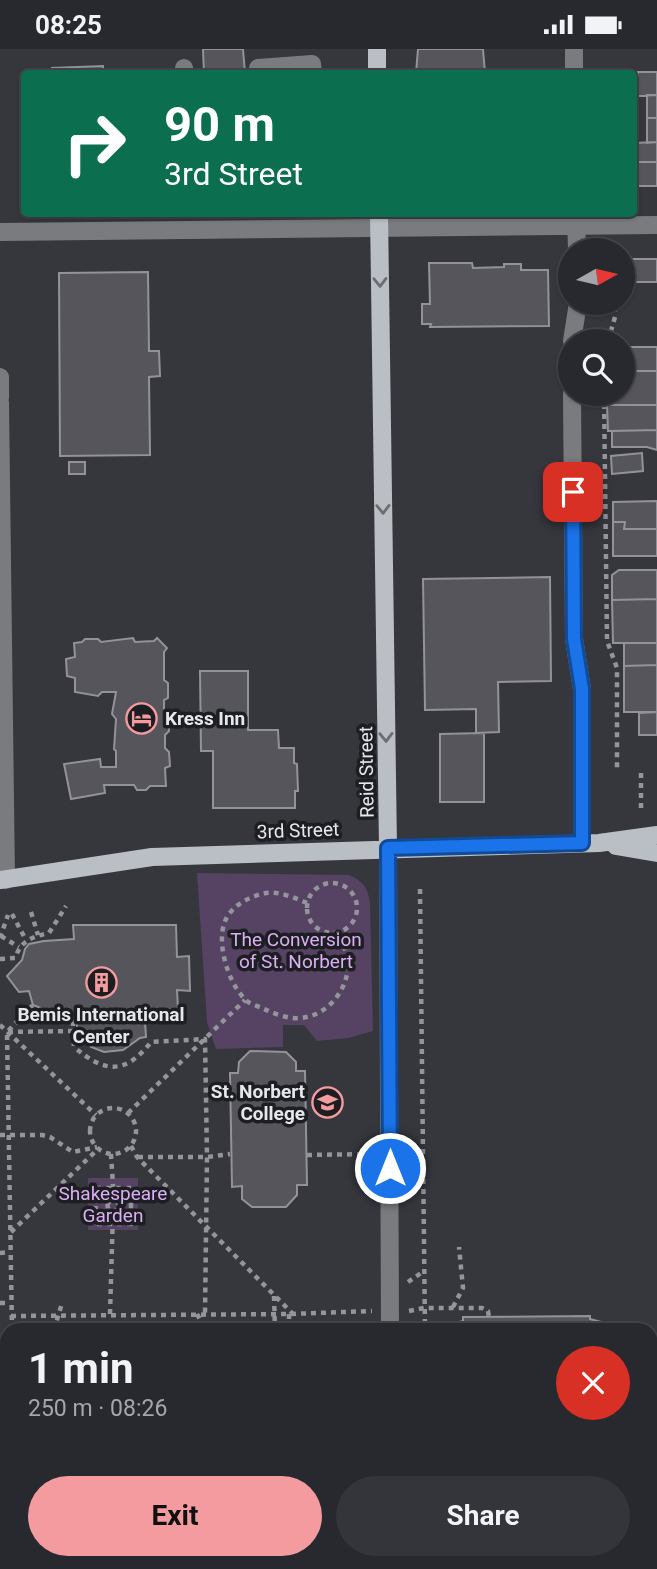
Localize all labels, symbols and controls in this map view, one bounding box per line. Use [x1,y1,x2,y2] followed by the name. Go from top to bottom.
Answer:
[35,10,102,40] text: 08:25
[164,96,275,153] text: 90 m
[49,98,140,189] icon: right
[164,155,303,193] text: 3rd Street
[558,238,635,315] north arrow
[558,238,635,406] map controls
[372,277,388,287] one-way arrow
[558,329,635,406] button: search
[543,462,603,522] pin
[554,473,592,511] icon: arrive
[376,504,391,515] one-way arrow
[125,701,159,735] hotel icon: Kress Inn
[165,707,245,730] place label: Kress Inn
[354,726,379,818] street label: Reid Street
[378,732,394,742] one-way arrow
[256,818,340,843] street label: 3rd Street
[230,928,362,973] park label: The Conversion of St. Norbert
[84,966,118,1000] building icon: Bemis International Center
[17,1003,185,1048] place label: Bemis International Center
[211,1080,306,1125] place label: St. Norbert College
[311,1085,345,1119] school or university icon: St. Norbert College
[353,1131,427,1205] position arrow
[59,1182,167,1227] park label: Shakespeare Garden
[28,1344,134,1393] text: 1 min
[556,1346,630,1420] button: close
[28,1395,167,1422] text: 250 m · 08:26
[28,1476,322,1556] button: Exit
[336,1476,630,1556] button: Share

